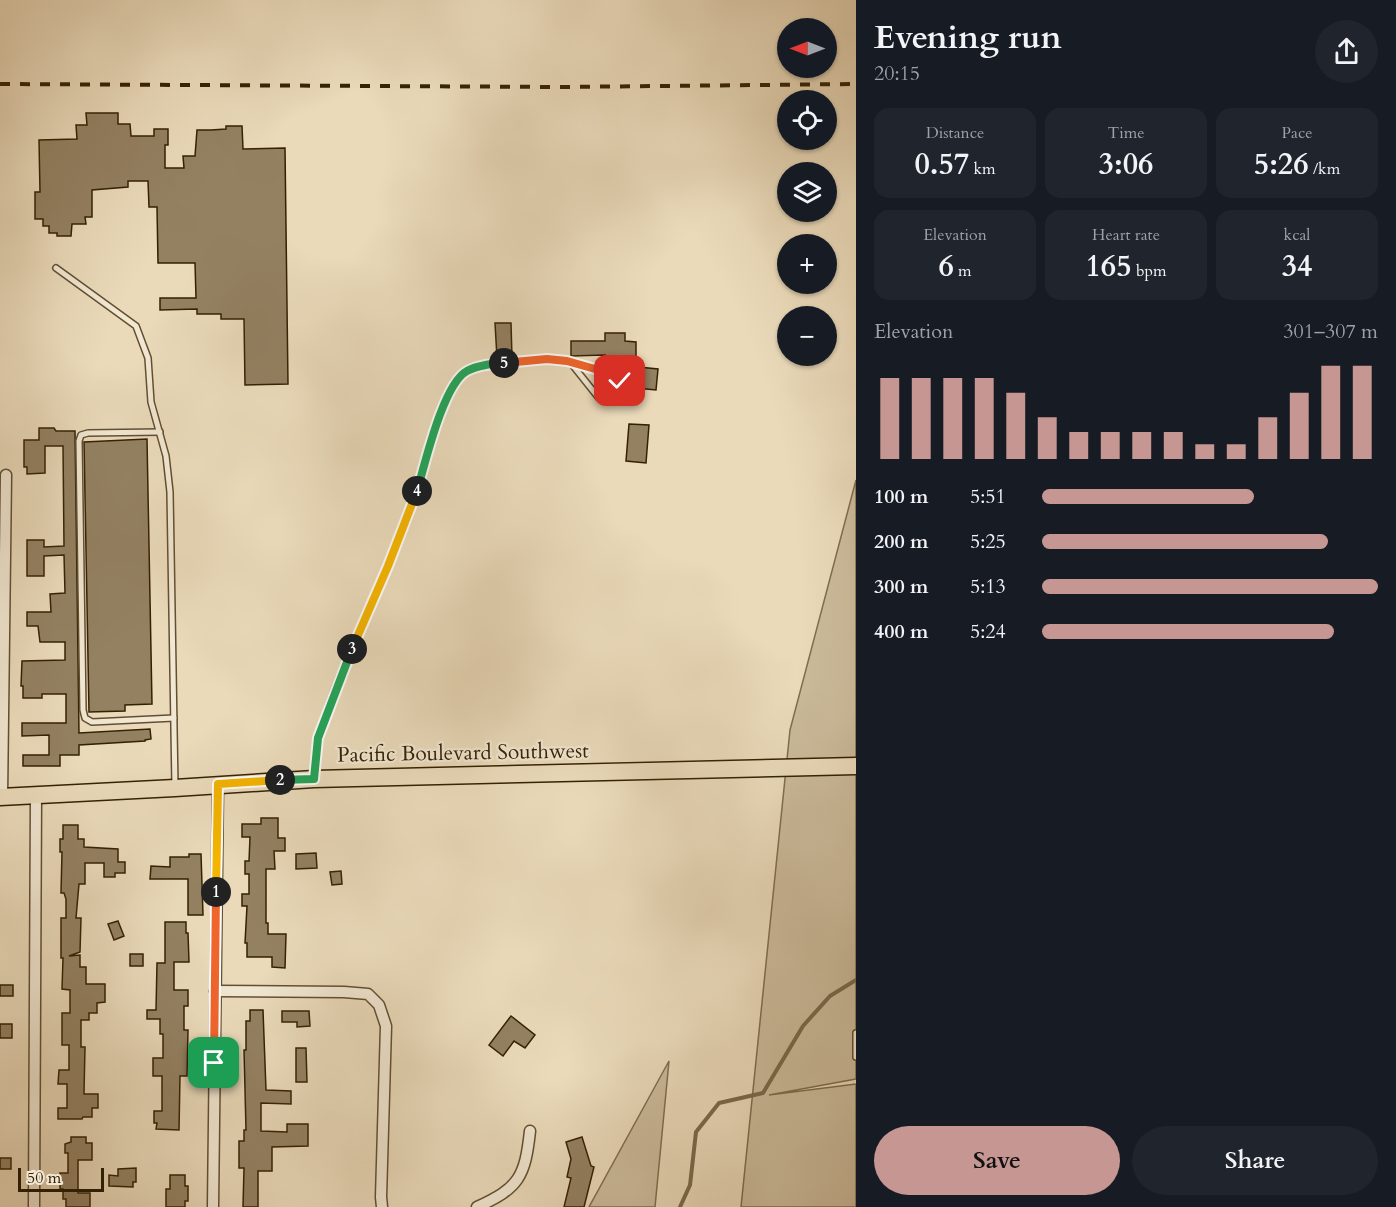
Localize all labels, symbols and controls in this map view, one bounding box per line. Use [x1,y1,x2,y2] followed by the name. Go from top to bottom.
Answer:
[874,15,1062,60] text: Evening run
[777,18,837,78] north arrow
[777,18,837,366] map controls
[1315,20,1378,83] button: share
[874,60,920,87] text: 20:15
[777,90,837,150] button: locate
[926,122,984,144] text: Distance
[1107,122,1145,144] text: Time
[1282,122,1312,144] text: Pace
[914,144,969,185] text: 0.57
[1099,144,1153,185] text: 3:06
[1254,144,1309,185] text: 5:26
[969,158,996,180] text: km
[1309,158,1340,180] text: /km
[777,162,837,222] button: layers
[923,224,987,246] text: Elevation
[1092,224,1160,246] text: Heart rate
[1284,224,1310,246] text: kcal
[777,234,837,294] button: +
[938,246,954,287] text: 6
[1085,246,1132,287] text: 165
[1282,246,1312,287] text: 34
[954,260,972,282] text: m
[1132,260,1167,282] text: bpm
[777,306,837,366] button: −
[874,318,953,345] text: Elevation
[1283,318,1378,345] text: 301–307 m
[489,348,519,378] pin: 5
[500,352,508,374] text: 5
[594,355,645,406] pin
[603,364,636,397] icon: check
[402,476,432,506] pin: 4
[413,480,421,502] text: 4
[874,483,929,510] text: 100 m
[970,483,1006,510] text: 5:51
[874,528,929,555] text: 200 m
[970,528,1006,555] text: 5:25
[874,573,929,600] text: 300 m
[970,573,1006,600] text: 5:13
[874,618,929,645] text: 400 m
[970,618,1006,645] text: 5:24
[337,634,367,664] pin: 3
[348,638,356,660] text: 3
[337,736,589,770] street label: Pacific Boulevard Southwest
[265,765,295,795] pin: 2
[276,769,284,791] text: 2
[201,877,231,907] pin: 1
[212,881,220,903] text: 1
[188,1037,239,1088] pin
[197,1046,230,1079] icon: arrive
[874,1126,1120,1195] button: Save
[1132,1126,1378,1195] button: Share
[18,1165,104,1192] scale bar
[27,1167,61,1189] text: 50 m

